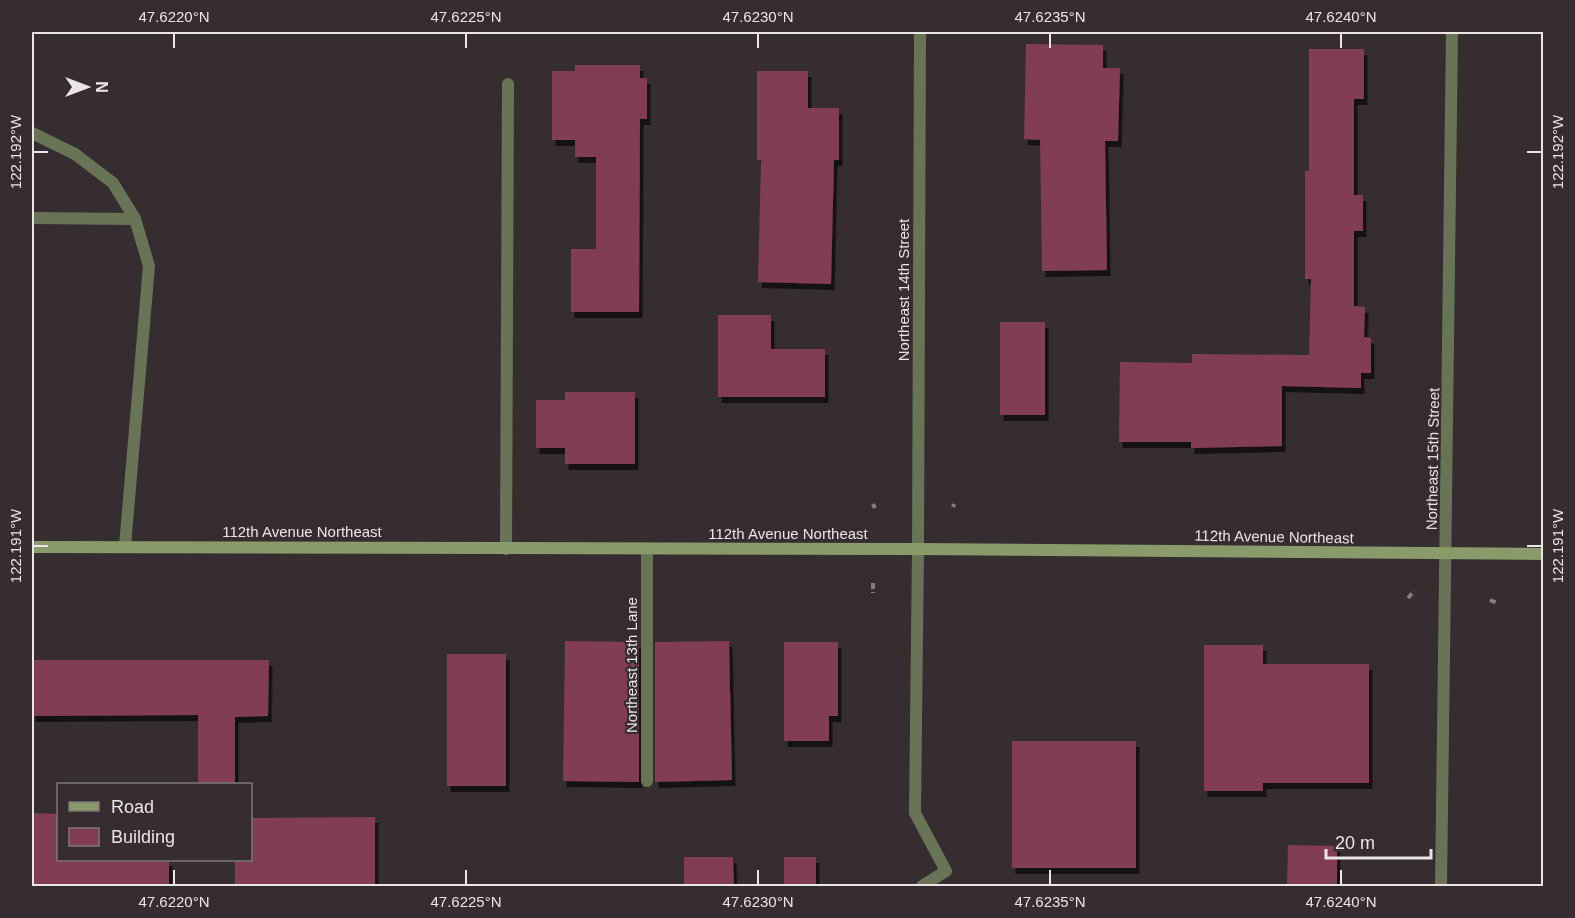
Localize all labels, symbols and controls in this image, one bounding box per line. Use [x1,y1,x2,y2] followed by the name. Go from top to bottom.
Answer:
[138,8,210,25] text: 47.6220°N
[430,8,502,25] text: 47.6225°N
[722,8,794,25] text: 47.6230°N
[1014,8,1086,25] text: 47.6235°N
[1305,8,1377,25] text: 47.6240°N
[57,57,117,117] north arrow
[93,81,110,93] text: N
[7,114,24,189] text: 122.192°W
[1549,114,1566,189] text: 122.192°W
[895,218,912,361] street label: Northeast 14th Street
[1423,387,1442,530] street label: Northeast 15th Street
[7,508,24,583] text: 122.191°W
[1549,508,1566,583] text: 122.191°W
[222,523,383,540] street label: 112th Avenue Northeast
[708,525,869,542] street label: 112th Avenue Northeast
[1194,527,1355,546] street label: 112th Avenue Northeast
[623,597,640,733] street label: Northeast 13th Lane
[57,783,252,861] legend
[111,797,154,817] text: Road
[1326,822,1431,860] scale bar
[111,827,175,847] text: Building
[1335,833,1375,853] text: 20 m
[138,893,210,910] text: 47.6220°N
[430,893,502,910] text: 47.6225°N
[722,893,794,910] text: 47.6230°N
[1014,893,1086,910] text: 47.6235°N
[1305,893,1377,910] text: 47.6240°N

